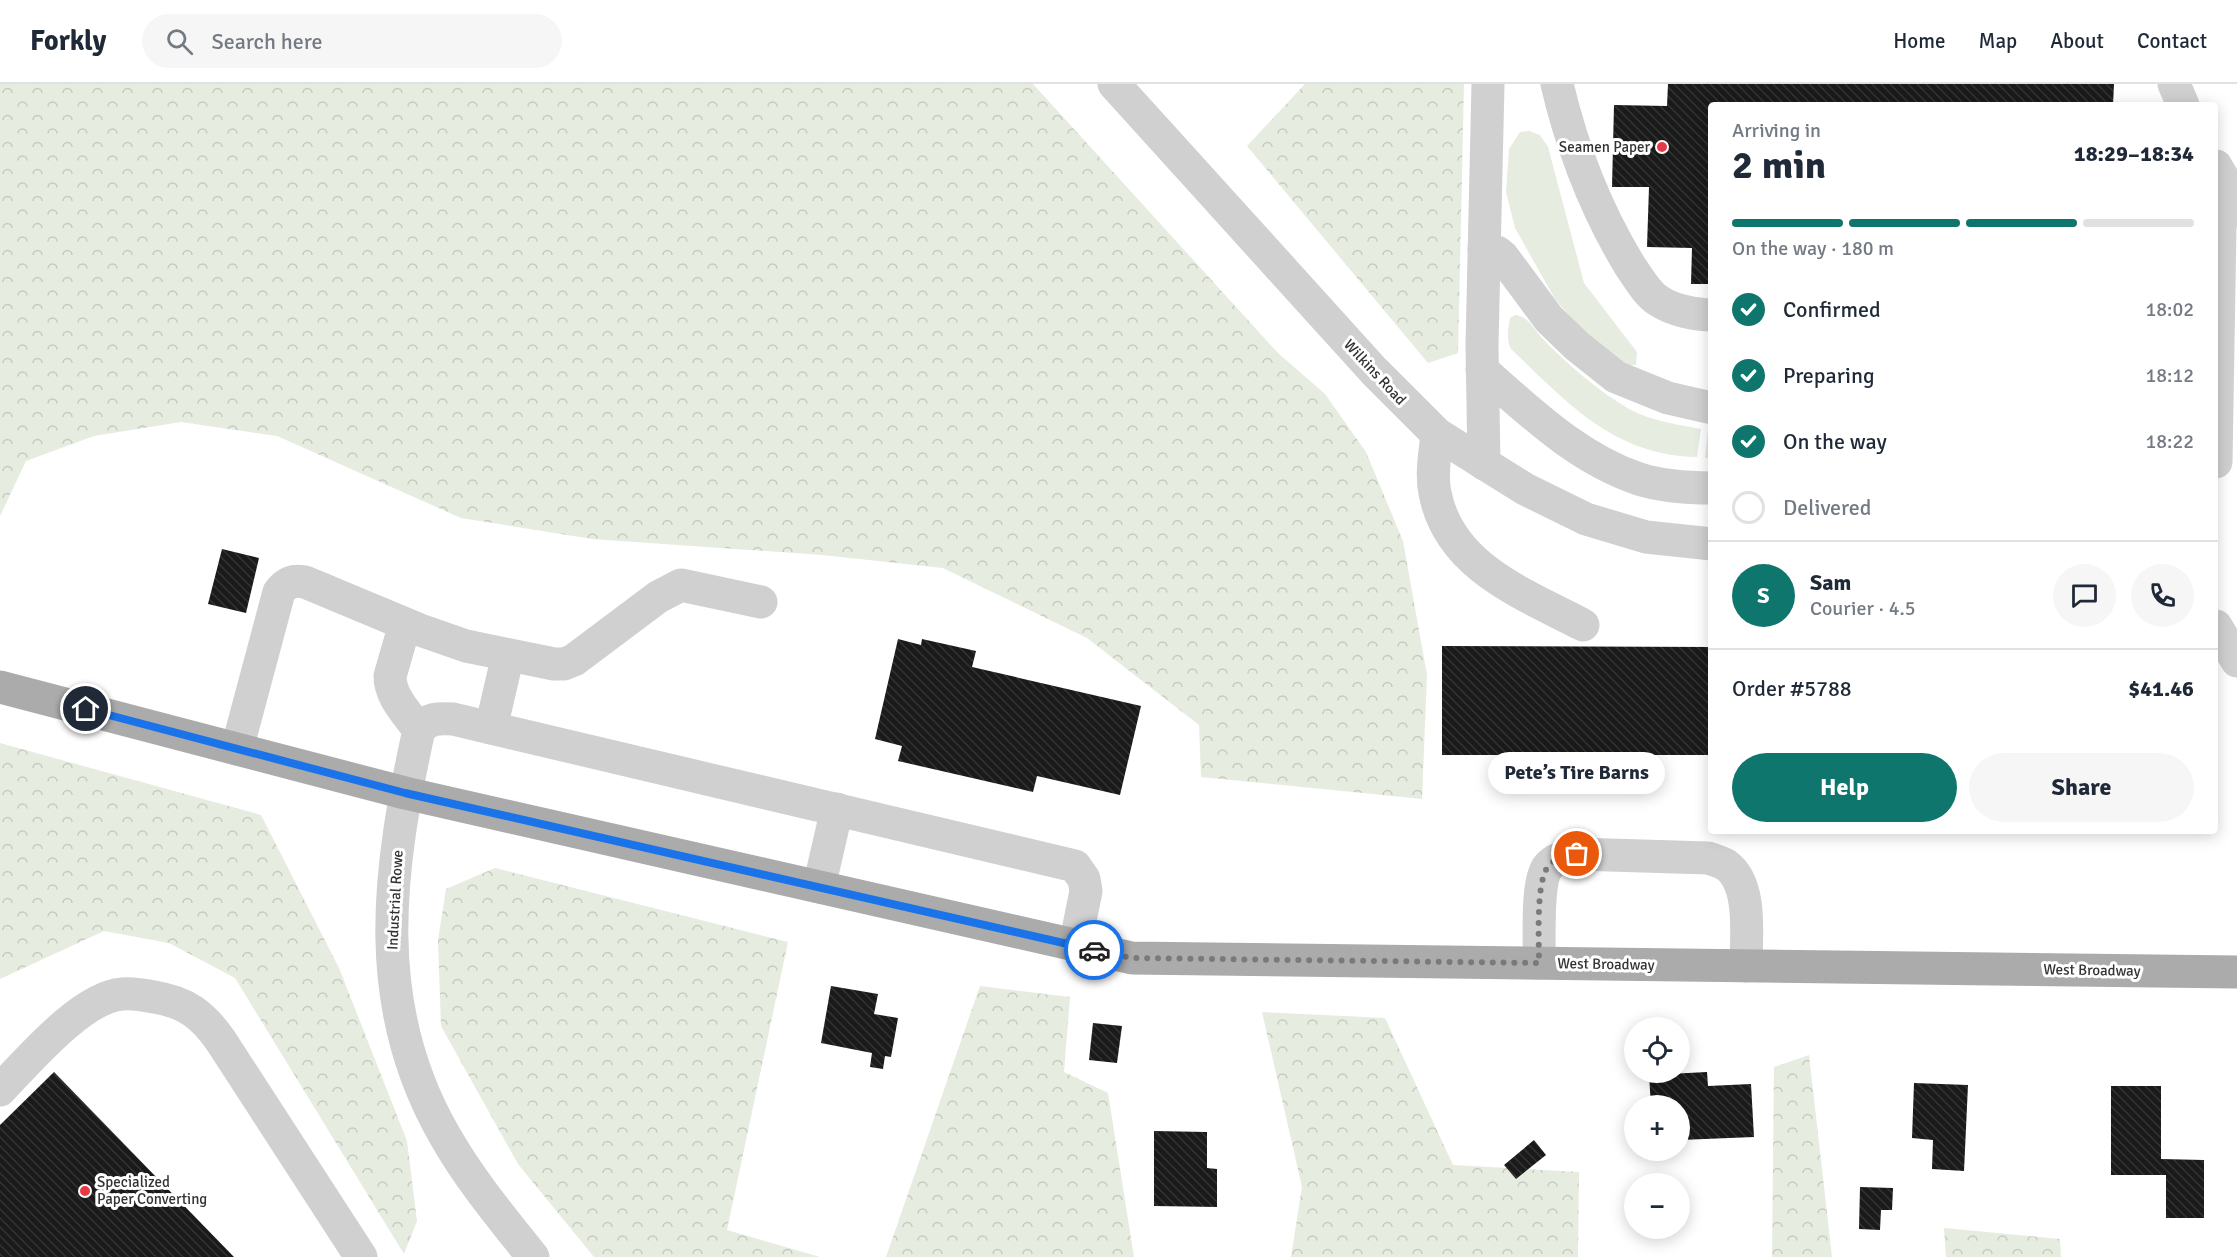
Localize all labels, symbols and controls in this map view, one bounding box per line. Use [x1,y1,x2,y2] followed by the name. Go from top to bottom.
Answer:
[142,14,562,68] search box
[30,24,106,58] text: Forkly
[163,25,196,58] icon: search
[211,28,322,55] text: Search here
[1893,28,1946,54] text: Home
[1979,28,2017,54] text: Map
[2050,28,2104,54] text: About
[2137,28,2207,54] text: Contact
[1732,118,1821,143] text: Arriving in
[1559,138,1650,156] place label: Seamen Paper
[1655,140,1669,154] marker: Seamen Paper
[2074,140,2194,167] text: 18:29–18:34
[1732,141,1826,189] text: 2 min
[1732,236,1894,261] text: On the way · 180 m
[1732,293,1765,326] icon: check
[1783,296,1881,323] text: Confirmed
[2145,297,2194,322] text: 18:02
[1340,336,1410,408] street label: Wilkins Road
[1732,359,1765,392] icon: check
[1783,362,1875,389] text: Preparing
[2145,363,2194,388] text: 18:12
[1732,425,1765,458] icon: check
[1783,428,1887,455] text: On the way
[2145,429,2194,454] text: 18:22
[1783,494,1871,521] text: Delivered
[2053,564,2116,627] button: chat
[2131,564,2194,627] button: phone
[1810,569,1851,596] text: Sam
[1757,582,1770,609] text: S
[1810,596,1916,621] text: Courier · 4.5
[1732,675,1852,702] text: Order #5788
[2128,675,2194,702] text: $41.46
[60,683,111,734] pin
[69,692,102,725] icon: home
[1488,752,1666,794] callout: Pete’s Tire Barns
[1732,753,1957,822] button: Help
[1969,753,2194,822] button: Share
[1504,760,1649,785] text: Pete’s Tire Barns
[1551,828,1602,879] pin
[1560,837,1593,870] icon: bag
[383,849,407,951] street label: Industrial Rowe
[1064,920,1124,980] courier
[1078,934,1111,967] icon: car
[1557,954,1655,974] street label: West Broadway
[2043,960,2141,980] street label: West Broadway
[1624,1017,1690,1239] map controls
[1624,1017,1690,1083] button: locate
[1624,1095,1690,1161] button: +
[97,1173,207,1208] place label: Specialized Paper Converting
[1624,1173,1690,1239] button: −
[78,1184,92,1198] marker: Specialized Paper Converting

